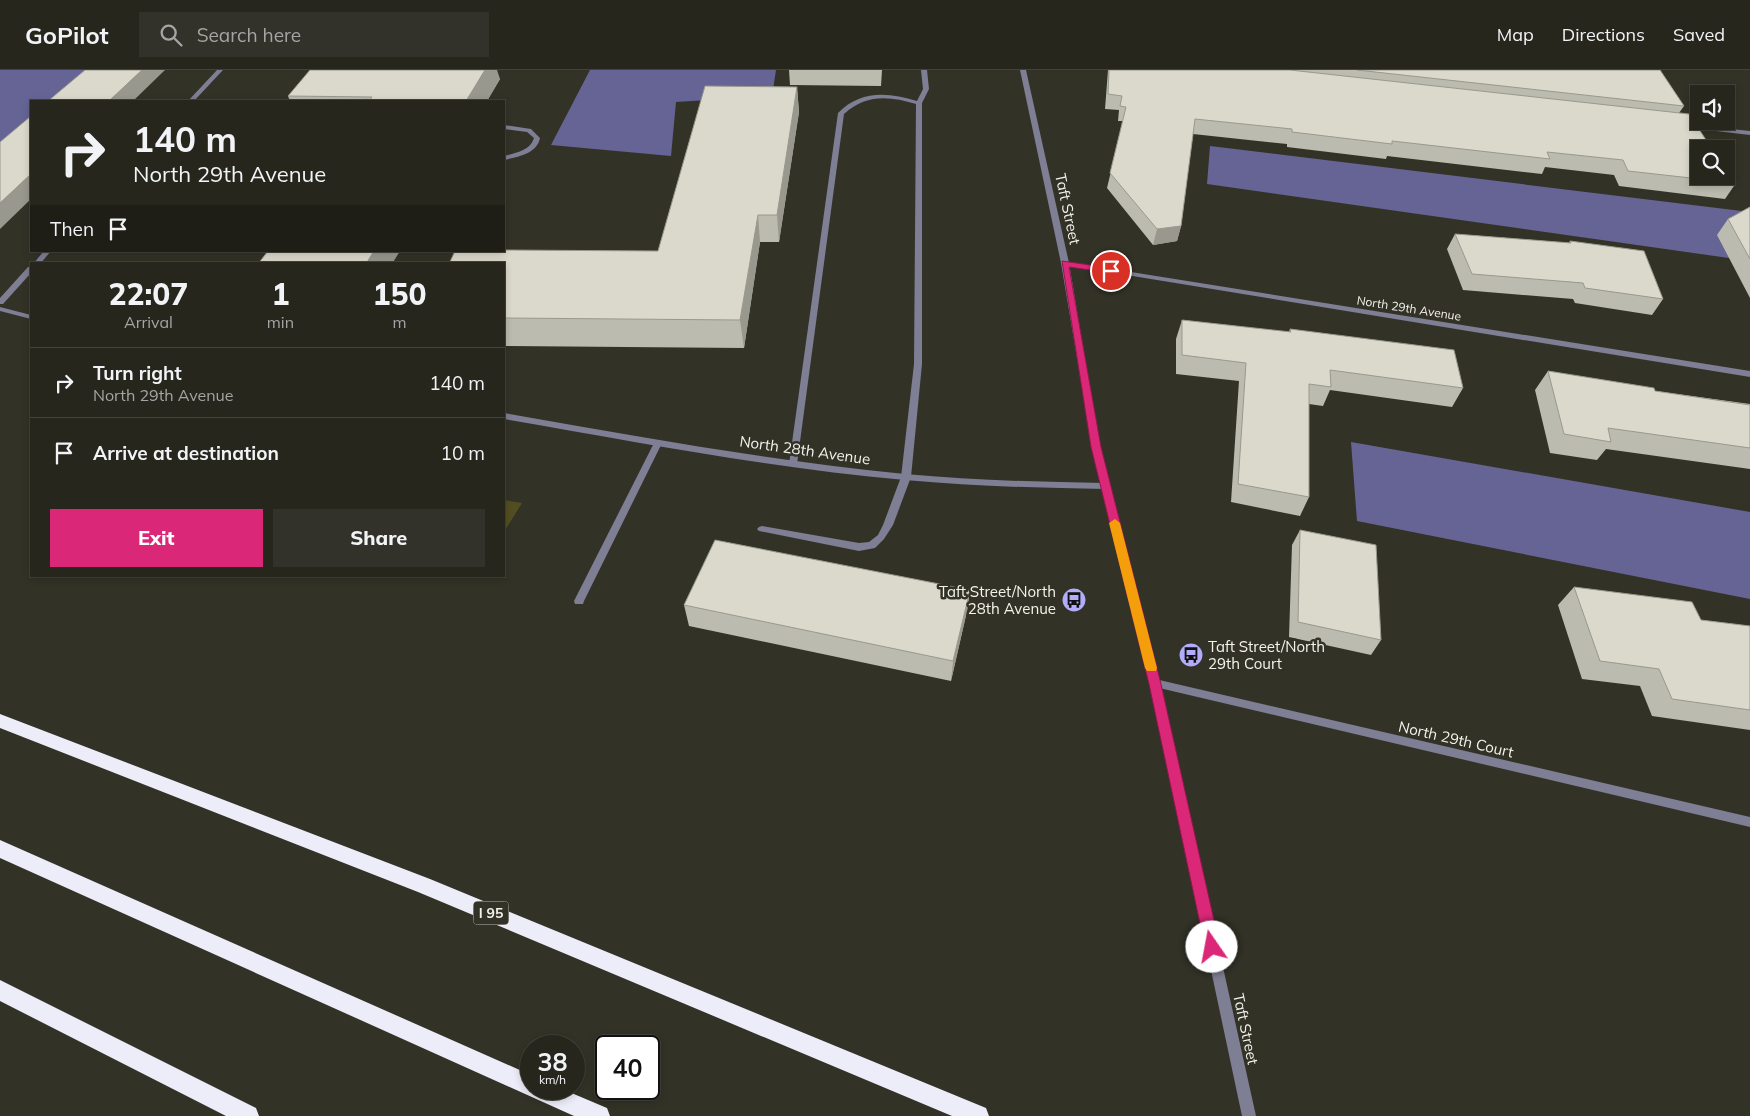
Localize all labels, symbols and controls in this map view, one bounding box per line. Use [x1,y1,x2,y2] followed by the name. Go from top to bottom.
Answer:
[139,12,489,57] search box
[25,20,109,50] text: GoPilot
[157,21,185,49] icon: search
[197,23,301,47] text: Search here
[1497,23,1534,46] text: Map
[1562,23,1645,46] text: Directions
[1673,23,1725,46] text: Saved
[1690,85,1735,185] map controls
[1690,85,1735,130] button: sound
[133,117,237,161] text: 140 m
[50,120,115,185] icon: right
[1690,140,1735,185] button: search
[133,160,326,188] text: North 29th Avenue
[1051,172,1085,246] street label: Taft Street
[104,215,132,243] icon: arrive
[50,217,94,241] text: Then
[1090,250,1132,292] pin
[1097,257,1125,285] icon: arrive
[108,275,188,313] text: 22:07
[271,275,289,313] text: 1
[373,275,427,313] text: 150
[1356,292,1462,324] street label: North 29th Avenue
[124,312,173,332] text: Arrival
[267,312,294,332] text: min
[392,312,407,332] text: m
[93,361,182,385] text: Turn right
[50,369,78,397] icon: right
[429,371,485,395] text: 140 m
[93,385,234,405] text: North 29th Avenue
[738,431,872,469] street label: North 28th Avenue
[50,439,78,467] icon: arrive
[93,441,279,465] text: Arrive at destination
[441,441,485,465] text: 10 m
[50,509,263,567] button: Exit
[273,509,485,567] button: Share
[939,582,1056,618] place label: Taft Street/North 28th Avenue
[1061,587,1087,613] bus stop icon: Taft Street/North 28th Avenue
[1208,637,1325,673] place label: Taft Street/North 29th Court
[1178,642,1204,668] bus stop icon: Taft Street/North 29th Court
[1397,717,1515,761] street label: North 29th Court
[474,901,508,924] road number: I 95
[1185,920,1237,972] position arrow
[1229,992,1263,1066] street label: Taft Street
[595,1035,660,1100] speed limit sign: 40
[537,1046,568,1077] text: 38
[539,1072,566,1087] text: km/h

